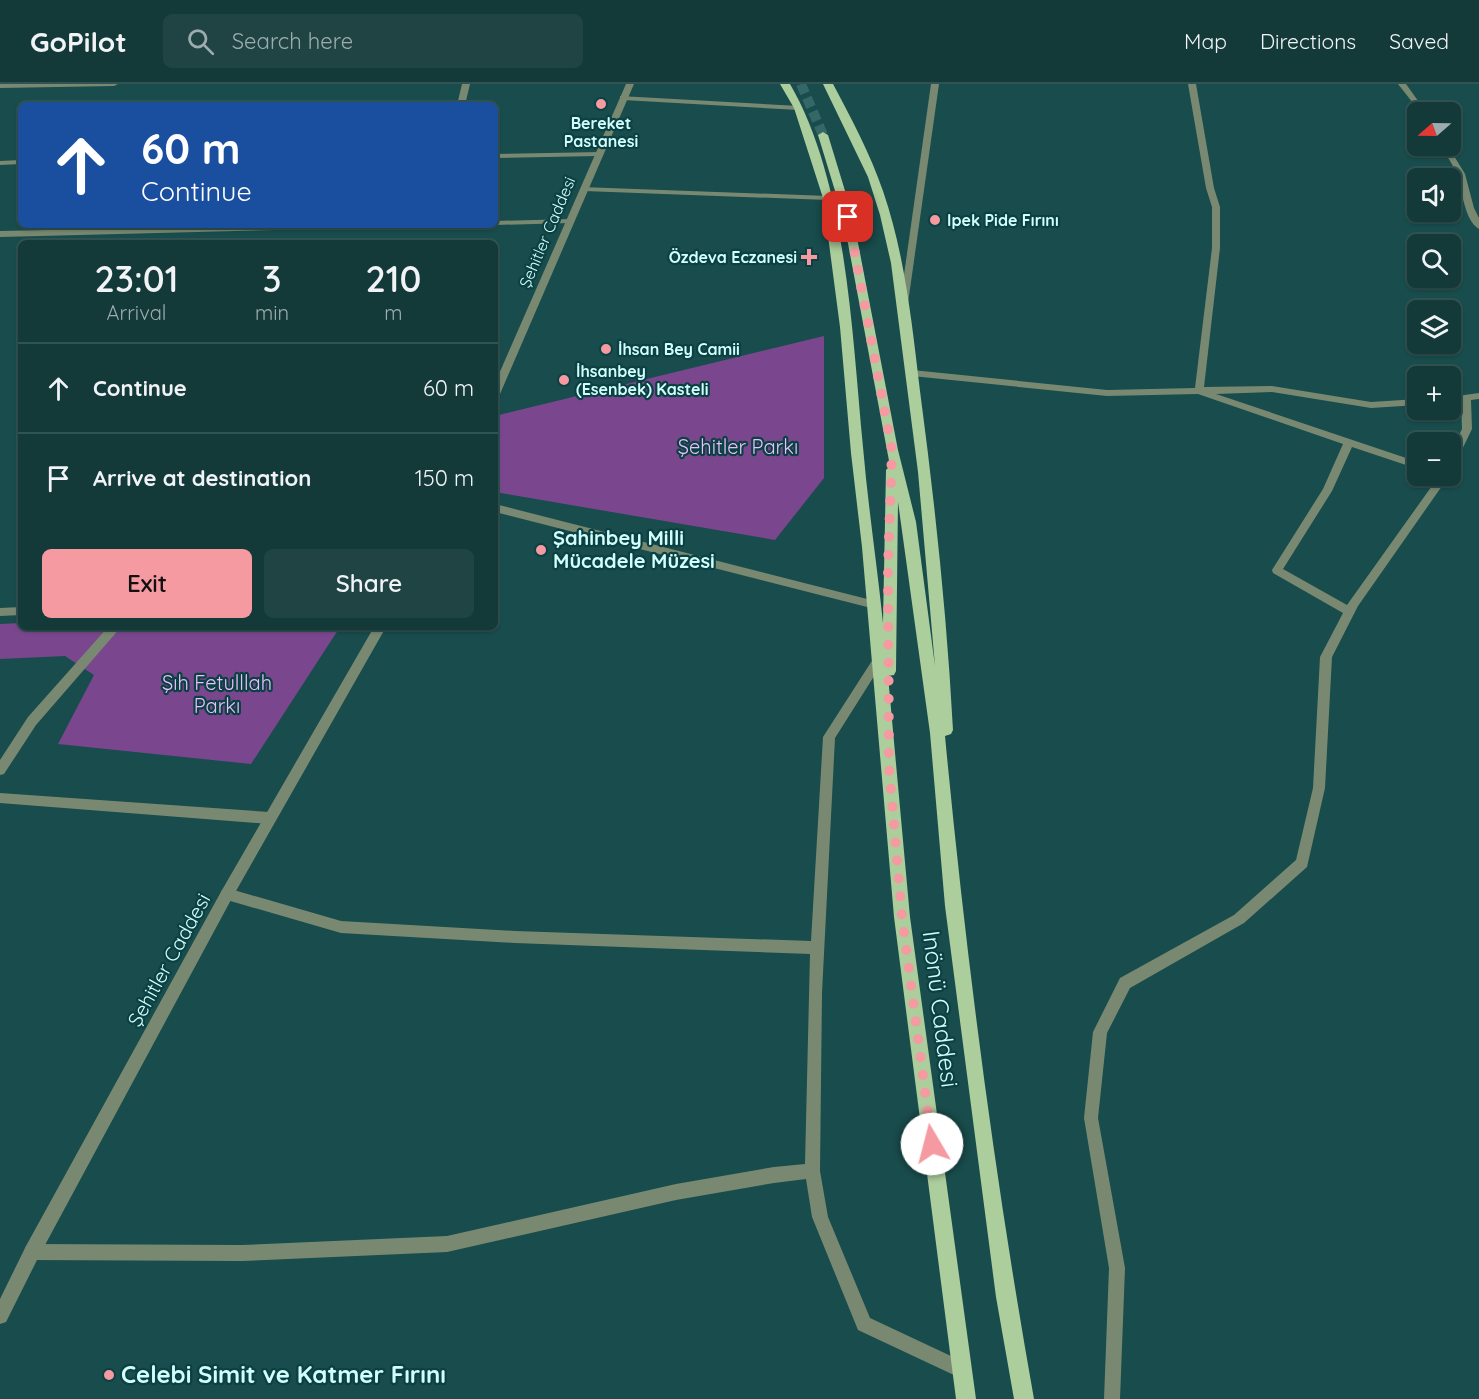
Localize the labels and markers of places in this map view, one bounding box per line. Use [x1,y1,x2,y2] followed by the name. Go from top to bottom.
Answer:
[594,97,608,111] marker: Bereket Pastanesi
[564,113,638,151] place label: Bereket Pastanesi
[822,191,873,242] pin
[947,210,1059,230] place label: Ipek Pide Fırını
[928,213,942,227] marker: Ipek Pide Fırını
[669,247,797,267] place label: Özdeva Eczanesi
[802,250,816,264] marker: Özdeva Eczanesi
[618,339,740,359] place label: İhsan Bey Camii
[599,342,613,356] marker: İhsan Bey Camii
[576,361,709,399] place label: İhsanbey (Esenbek) Kasteli
[557,373,571,387] marker: İhsanbey (Esenbek) Kasteli
[553,525,715,573] place label: Şahinbey Milli Mücadele Müzesi
[534,543,548,557] marker: Şahinbey Milli Mücadele Müzesi
[121,1359,446,1389] place label: Celebi Simit ve Katmer Fırını
[102,1368,116,1382] marker: Celebi Simit ve Katmer Fırını

